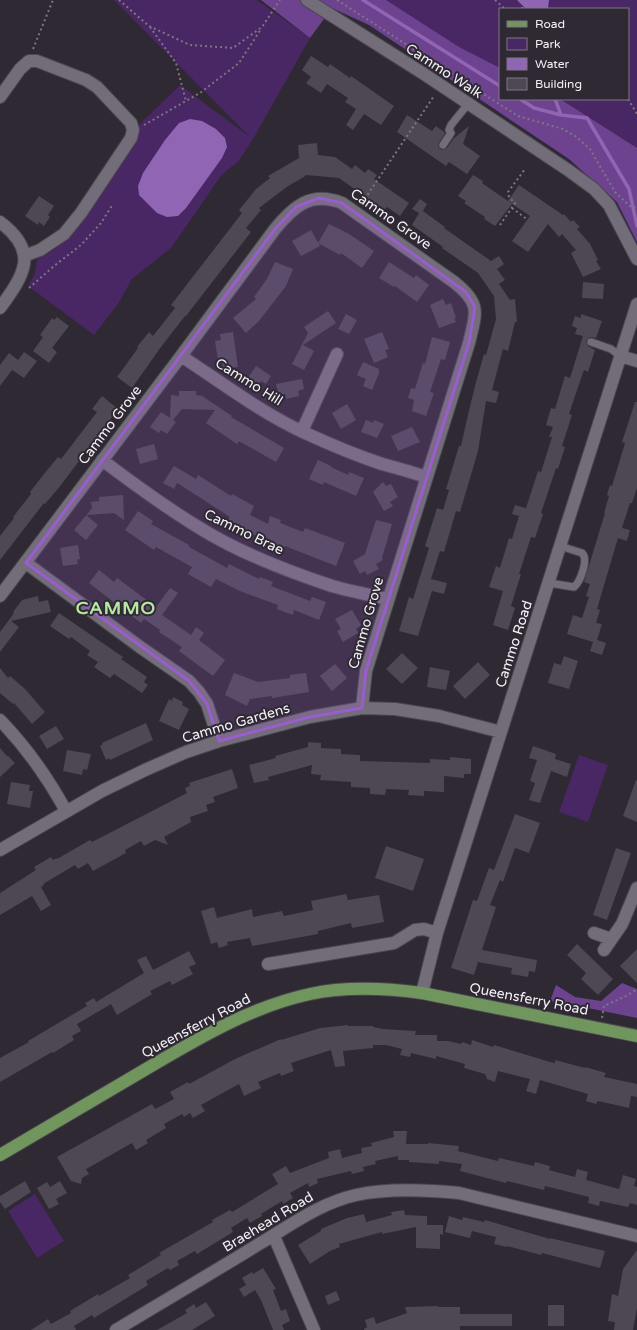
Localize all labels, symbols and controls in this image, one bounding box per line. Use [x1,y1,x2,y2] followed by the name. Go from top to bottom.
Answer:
[499,8,629,100] legend
[535,17,565,31] text: Road
[535,37,561,51] text: Park
[402,40,486,102] street label: Cammo Walk
[535,57,570,71] text: Water
[535,77,582,91] text: Building
[347,185,435,253] street label: Cammo Grove
[212,355,286,409] street label: Cammo Hill
[75,382,145,468] street label: Cammo Grove
[202,505,287,559] street label: Cammo Brae
[345,575,387,671] street label: Cammo Grove
[76,597,156,619] district label: CAMMO
[492,598,536,690] street label: Cammo Road
[180,699,292,746] street label: Cammo Gardens
[468,979,590,1019] street label: Queensferry Road
[139,990,253,1062] street label: Queensferry Road
[220,1188,316,1256] street label: Braehead Road

